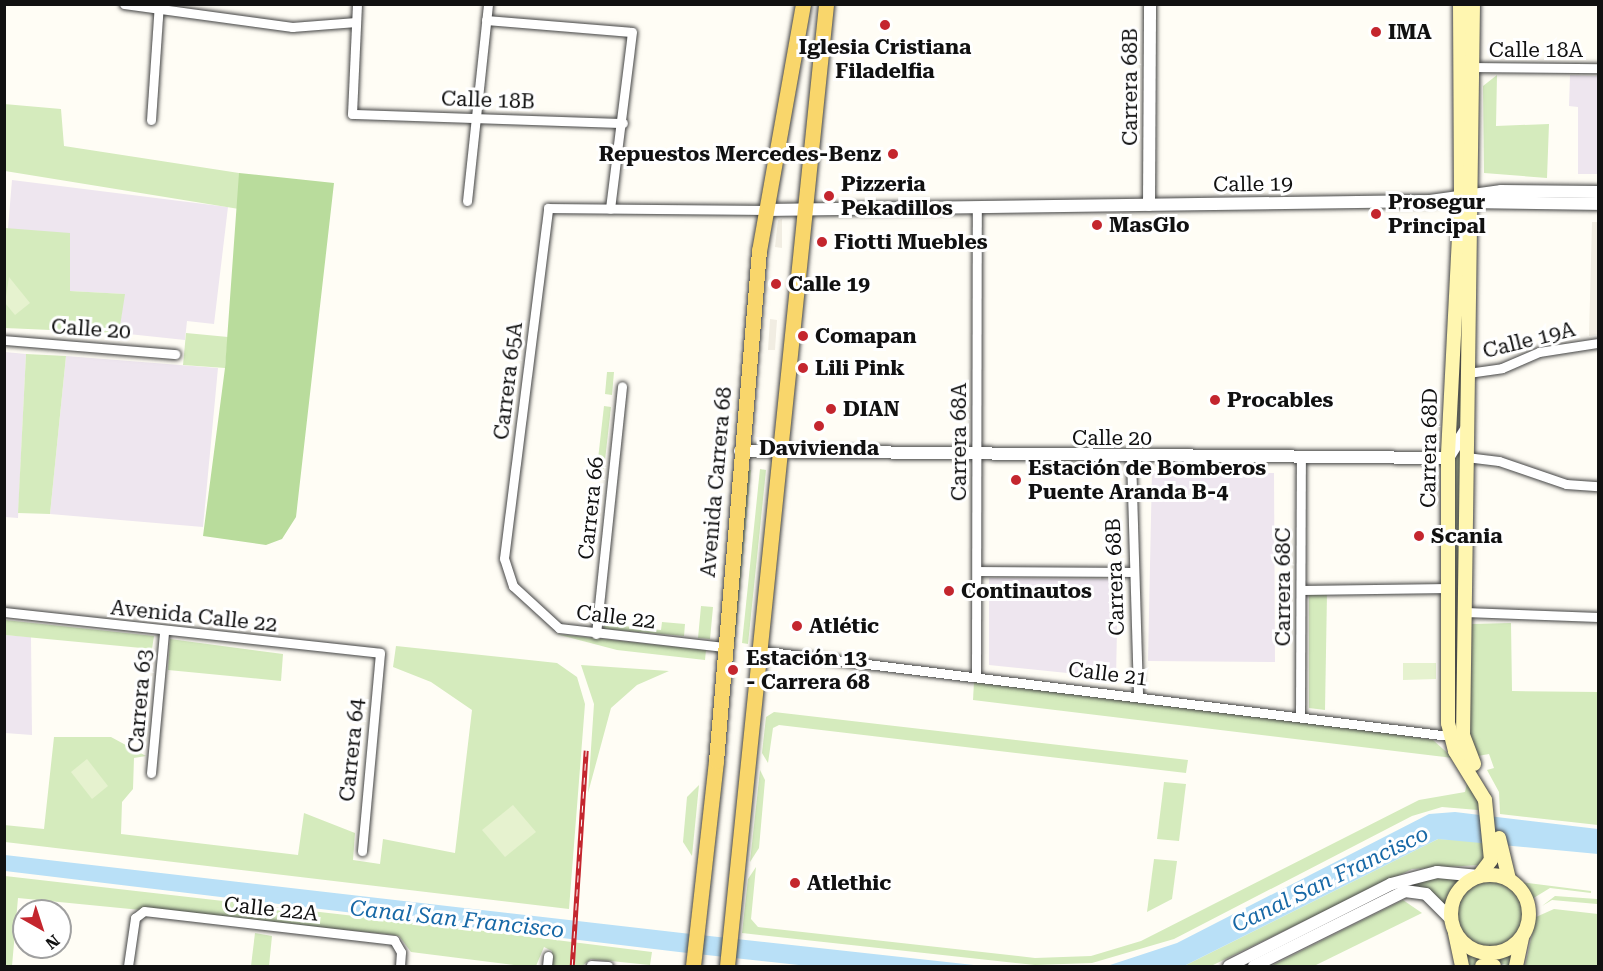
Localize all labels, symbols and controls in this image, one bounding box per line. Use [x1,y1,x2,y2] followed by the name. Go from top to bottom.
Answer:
[878,18,892,32] marker: Iglesia Cristiana Filadelfia
[1388,19,1432,45] place label: IMA
[1369,25,1383,39] marker: IMA
[1117,28,1143,146] street label: Carrera 68B
[799,34,971,84] place label: Iglesia Cristiana Filadelfia
[1489,37,1583,63] street label: Calle 18A
[441,86,535,114] street label: Calle 18B
[599,141,881,167] place label: Repuestos Mercedes-Benz
[886,147,900,161] marker: Repuestos Mercedes-Benz
[841,171,953,221] place label: Pizzeria Pekadillos
[1213,171,1293,197] street label: Calle 19
[822,189,836,203] marker: Pizzeria Pekadillos
[1388,189,1486,239] place label: Prosegur Principal
[1369,207,1383,221] marker: Prosegur Principal
[1109,212,1189,238] place label: MasGlo
[1090,218,1104,232] marker: MasGlo
[834,229,988,255] place label: Fiotti Muebles
[815,235,829,249] marker: Fiotti Muebles
[788,271,870,297] place label: Calle 19
[769,277,783,291] marker: Calle 19
[50,314,132,344] street label: Calle 20
[1480,316,1578,364] street label: Calle 19A
[488,321,528,441] street label: Carrera 65A
[815,323,916,349] place label: Comapan
[796,329,810,343] marker: Comapan
[815,355,905,381] place label: Lili Pink
[796,361,810,375] marker: Lili Pink
[946,383,972,501] street label: Carrera 68A
[695,386,737,578] street label: Avenida Carrera 68
[1227,387,1333,413] place label: Procables
[1415,388,1443,508] street label: Carrera 68D
[1208,393,1222,407] marker: Procables
[843,396,900,422] place label: DIAN
[824,402,838,416] marker: DIAN
[812,419,826,433] marker: Davivienda
[1072,425,1152,451] street label: Calle 20
[759,435,879,461] place label: Davivienda
[573,455,609,561] street label: Carrera 66
[1028,455,1266,505] place label: Estación de Bomberos Puente Aranda B-4
[1009,473,1023,487] marker: Estación de Bomberos Puente Aranda B-4
[1100,518,1130,636] street label: Carrera 68B
[1431,523,1503,549] place label: Scania
[1270,528,1296,646] street label: Carrera 68C
[1412,529,1426,543] marker: Scania
[961,578,1092,604] place label: Continautos
[942,584,956,598] marker: Continautos
[109,595,279,637] street label: Avenida Calle 22
[575,600,657,634] street label: Calle 22
[809,613,879,639] place label: Atlétic
[790,619,804,633] marker: Atlétic
[746,645,870,695] place label: Estación 13 - Carrera 68
[123,648,157,754] street label: Carrera 63
[1067,657,1149,691] street label: Calle 21
[724,661,742,679] marker: Estación 13 - Carrera 68
[334,697,370,803] street label: Carrera 64
[1227,820,1433,938] water label: Canal San Francisco
[807,870,891,896] place label: Atlethic
[788,876,802,890] marker: Atlethic
[223,892,319,926] street label: Calle 22A
[349,895,565,943] water label: Canal San Francisco
[12,899,72,959] north arrow
[42,931,63,953] text: N

